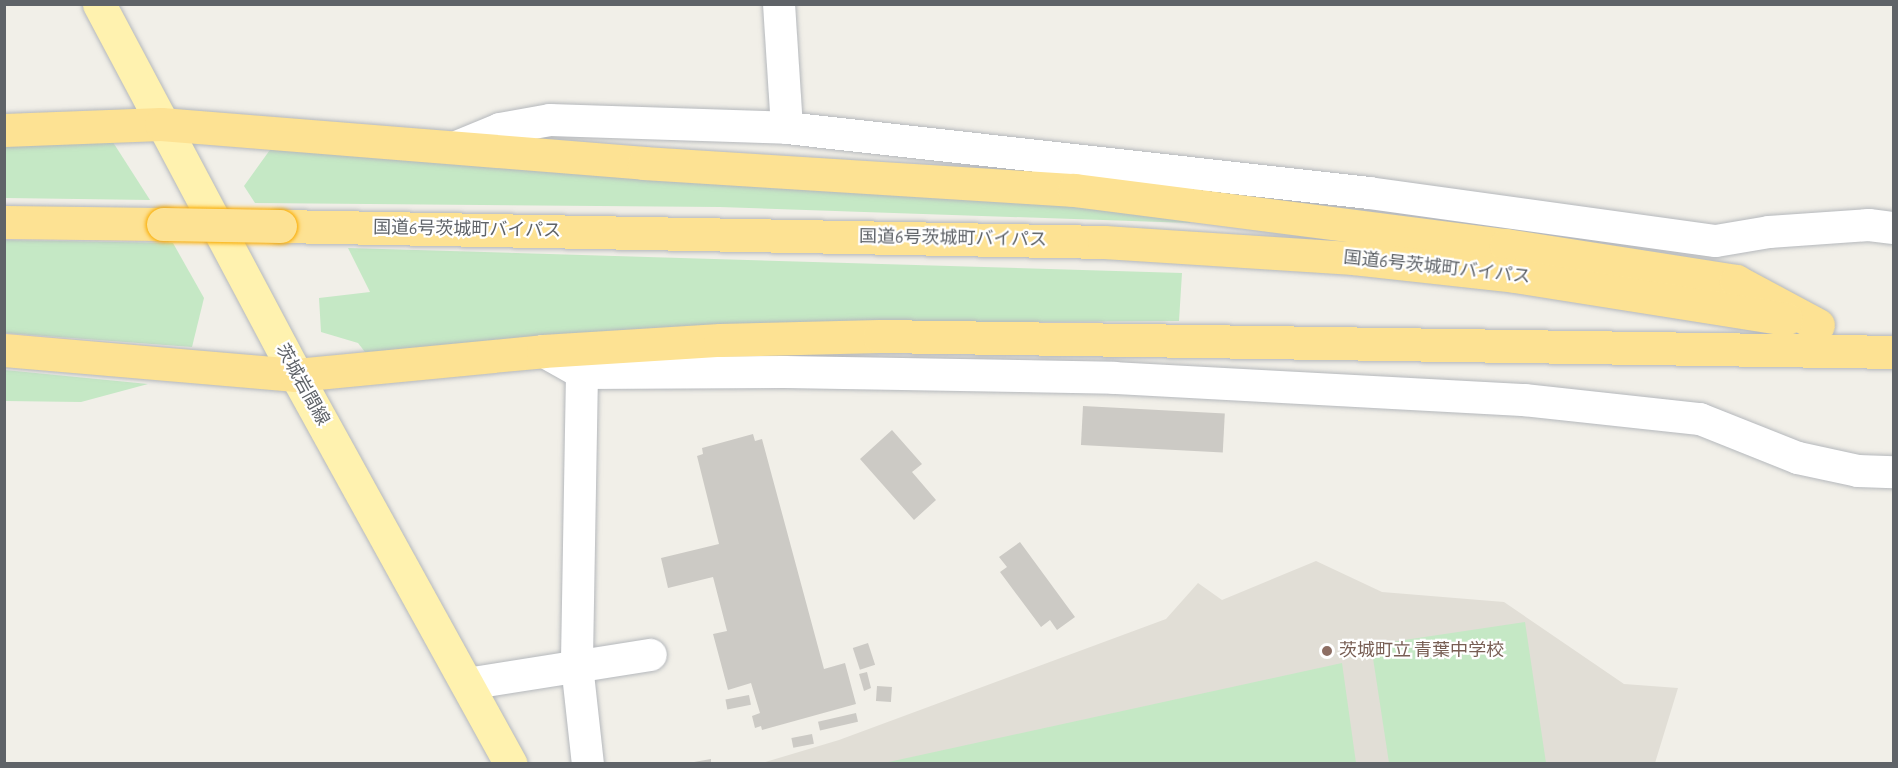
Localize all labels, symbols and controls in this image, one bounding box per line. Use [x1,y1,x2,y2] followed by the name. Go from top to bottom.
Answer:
[373,218,561,242] street label: 国道6号茨城町バイパス
[859,227,1047,251] street label: 国道6号茨城町バイパス
[1342,247,1532,289] street label: 国道6号茨城町バイパス
[271,340,333,430] street label: 茨城岩間線
[1339,640,1504,662] place label: 茨城町立 青葉中学校
[1320,644,1334,658] marker: 茨城町立 青葉中学校

